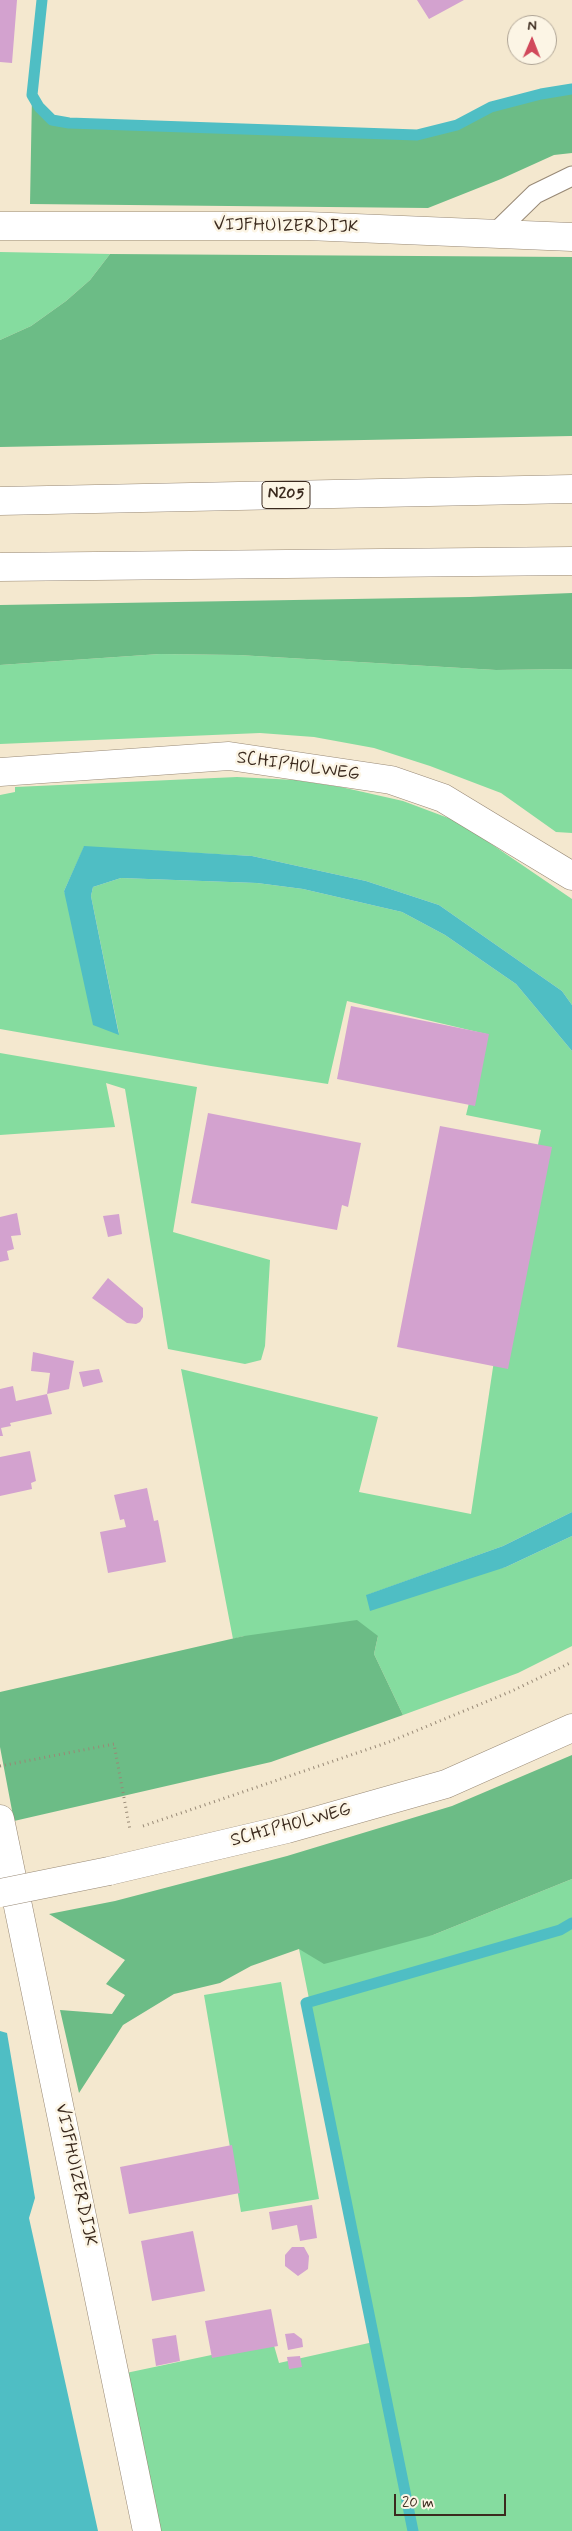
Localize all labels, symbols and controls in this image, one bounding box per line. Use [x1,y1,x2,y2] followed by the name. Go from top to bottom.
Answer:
[507,15,557,65] north arrow
[527,17,537,35] text: N
[213,215,359,239] street label: VIJFHUIZERDIJK
[262,482,310,508] road number: N205
[235,748,361,786] street label: SCHIPHOLWEG
[228,1800,354,1852] street label: SCHIPHOLWEG
[49,2102,101,2248] street label: VIJFHUIZERDIJK
[397,2484,510,2516] scale bar
[402,2493,434,2513] text: 20 m

